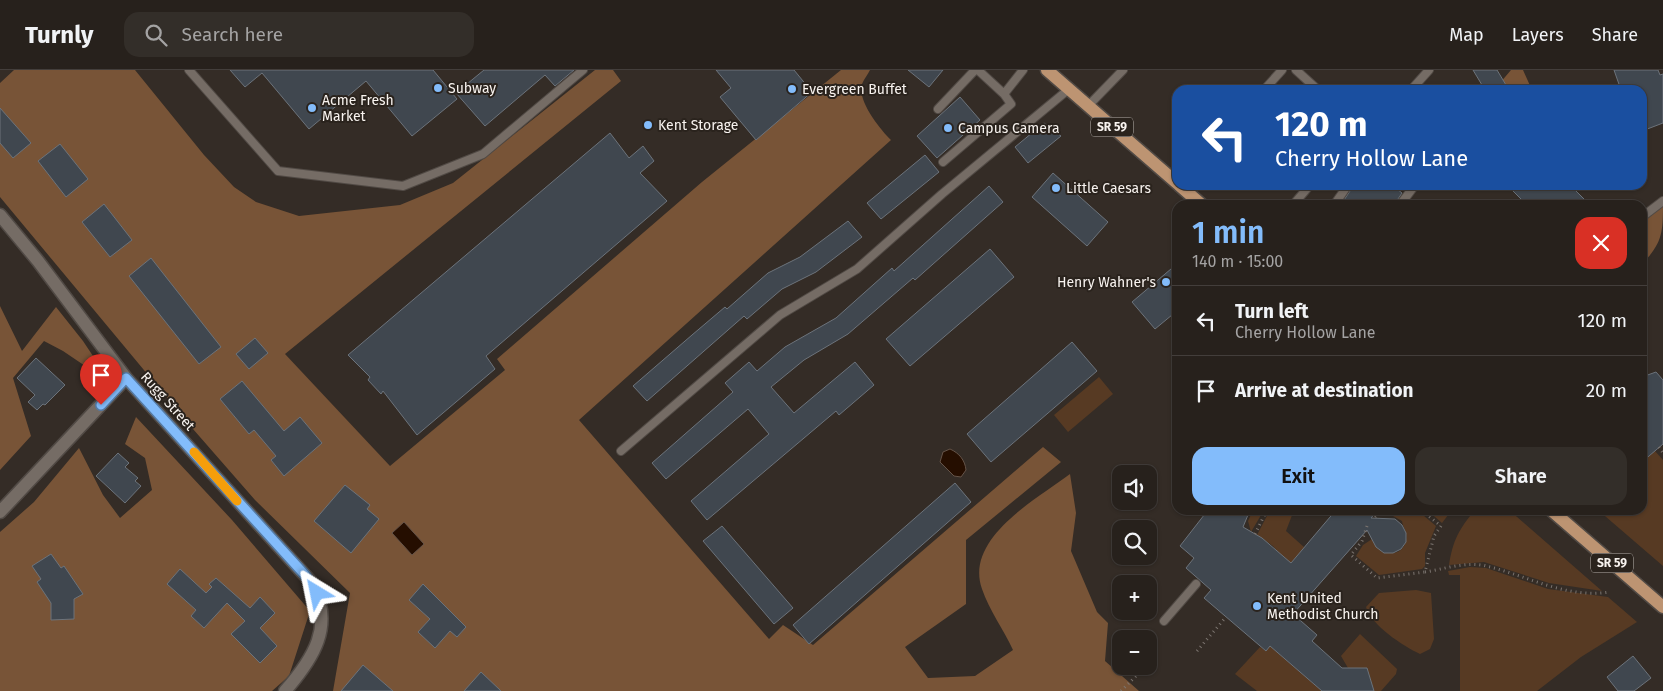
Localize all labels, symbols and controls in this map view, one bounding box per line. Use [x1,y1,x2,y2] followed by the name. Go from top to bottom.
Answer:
[124,12,474,57] search box
[25,21,94,49] text: Turnly
[142,21,170,49] icon: search
[182,23,283,46] text: Search here
[1449,24,1484,46] text: Map
[1512,24,1564,46] text: Layers
[1592,24,1638,46] text: Share
[448,80,496,97] place label: Subway
[802,81,908,98] place label: Evergreen Buffet
[432,82,444,94] marker: Subway
[786,83,798,95] marker: Evergreen Buffet
[322,92,394,125] place label: Acme Fresh Market
[306,102,318,114] marker: Acme Fresh Market
[1275,103,1368,145] text: 120 m
[1192,105,1257,170] icon: left
[658,117,738,134] place label: Kent Storage
[1091,118,1133,136] road number: SR 59
[642,119,654,131] marker: Kent Storage
[958,120,1060,137] place label: Campus Camera
[942,122,954,134] marker: Campus Camera
[1275,145,1468,172] text: Cherry Hollow Lane
[1066,180,1151,197] place label: Little Caesars
[1050,182,1062,194] marker: Little Caesars
[1192,215,1264,251] text: 1 min
[1575,217,1627,269] button: close
[1192,252,1283,271] text: 140 m · 15:00
[1057,274,1156,291] place label: Henry Wahner's
[1160,276,1172,288] marker: Henry Wahner's
[1235,300,1309,323] text: Turn left
[1192,307,1220,335] icon: left
[1577,309,1627,332] text: 120 m
[1235,323,1376,342] text: Cherry Hollow Lane
[80,354,122,405] pin
[87,361,115,389] icon: arrive
[137,369,199,435] street label: Rugg Street
[1192,377,1220,405] icon: arrive
[1235,379,1414,402] text: Arrive at destination
[1586,379,1627,402] text: 20 m
[1192,447,1405,505] button: Exit
[1415,447,1627,505] button: Share
[1112,465,1157,675] map controls
[1112,465,1157,510] button: sound
[1112,520,1157,565] button: search
[1591,553,1633,572] road number: SR 59
[290,566,342,618] position arrow
[1112,575,1157,620] button: +
[1267,590,1379,623] place label: Kent United Methodist Church
[1251,600,1263,612] marker: Kent United Methodist Church
[1112,630,1157,675] button: −

